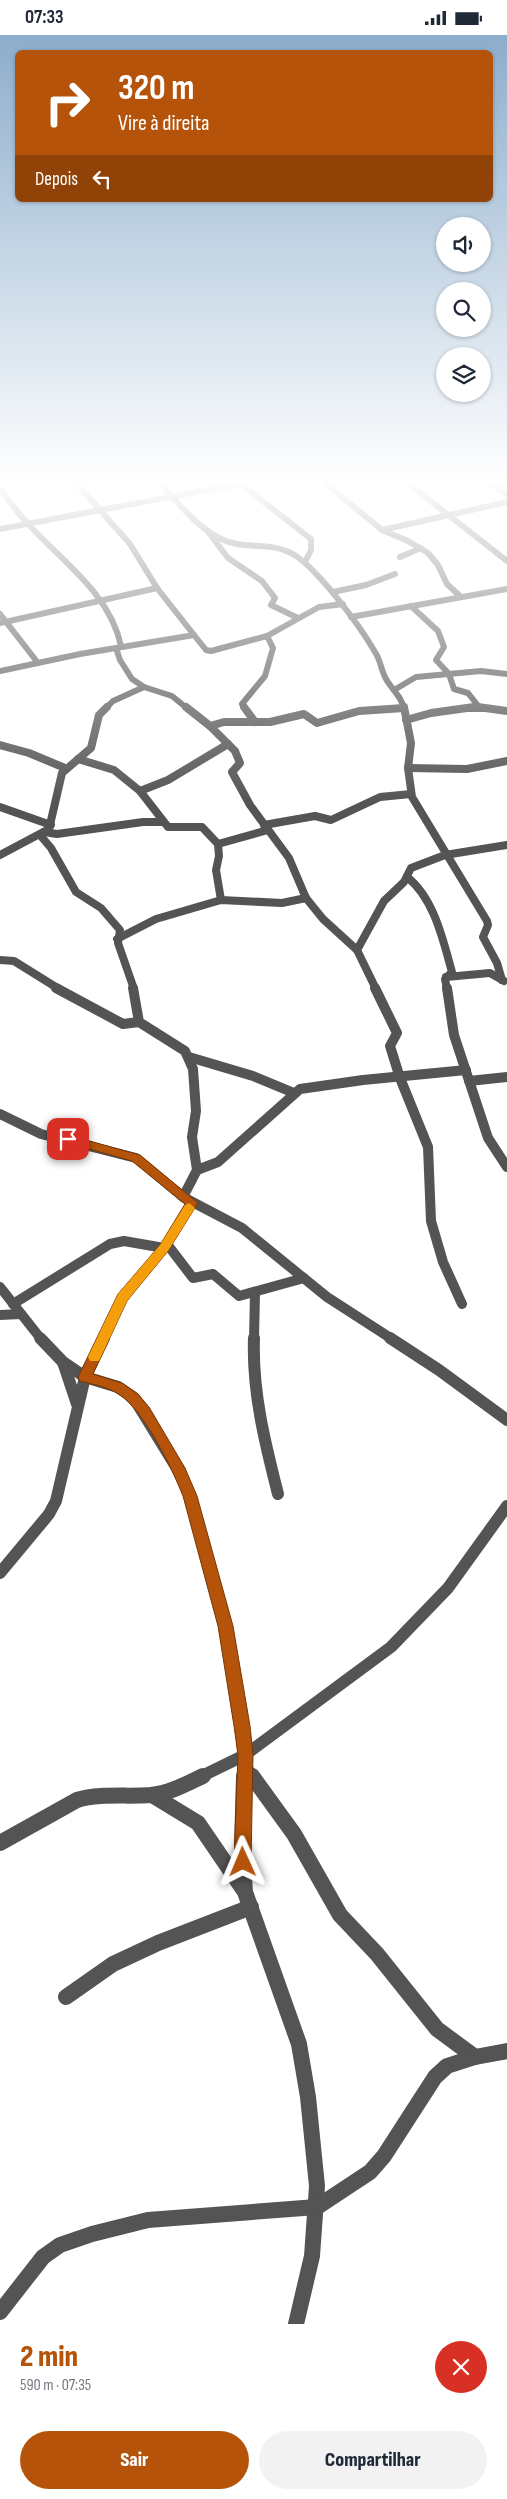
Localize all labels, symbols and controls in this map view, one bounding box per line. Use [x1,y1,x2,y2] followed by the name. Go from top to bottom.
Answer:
[25,6,64,29] text: 07:33
[118,67,194,110] text: 320 m
[35,70,100,135] icon: right
[118,110,210,137] text: Vire à direita
[88,165,116,193] icon: left
[35,168,78,191] text: Depois
[436,217,491,402] map controls
[436,217,491,272] button: sound
[436,282,491,337] button: search
[436,347,491,402] button: layers
[47,1118,89,1160] pin
[54,1125,82,1153] icon: arrive
[216,1835,268,1887] position arrow
[20,2339,78,2375] text: 2 min
[435,2341,487,2393] button: close
[20,2376,91,2395] text: 590 m · 07:35
[20,2431,249,2489] button: Sair
[259,2431,487,2489] button: Compartilhar

